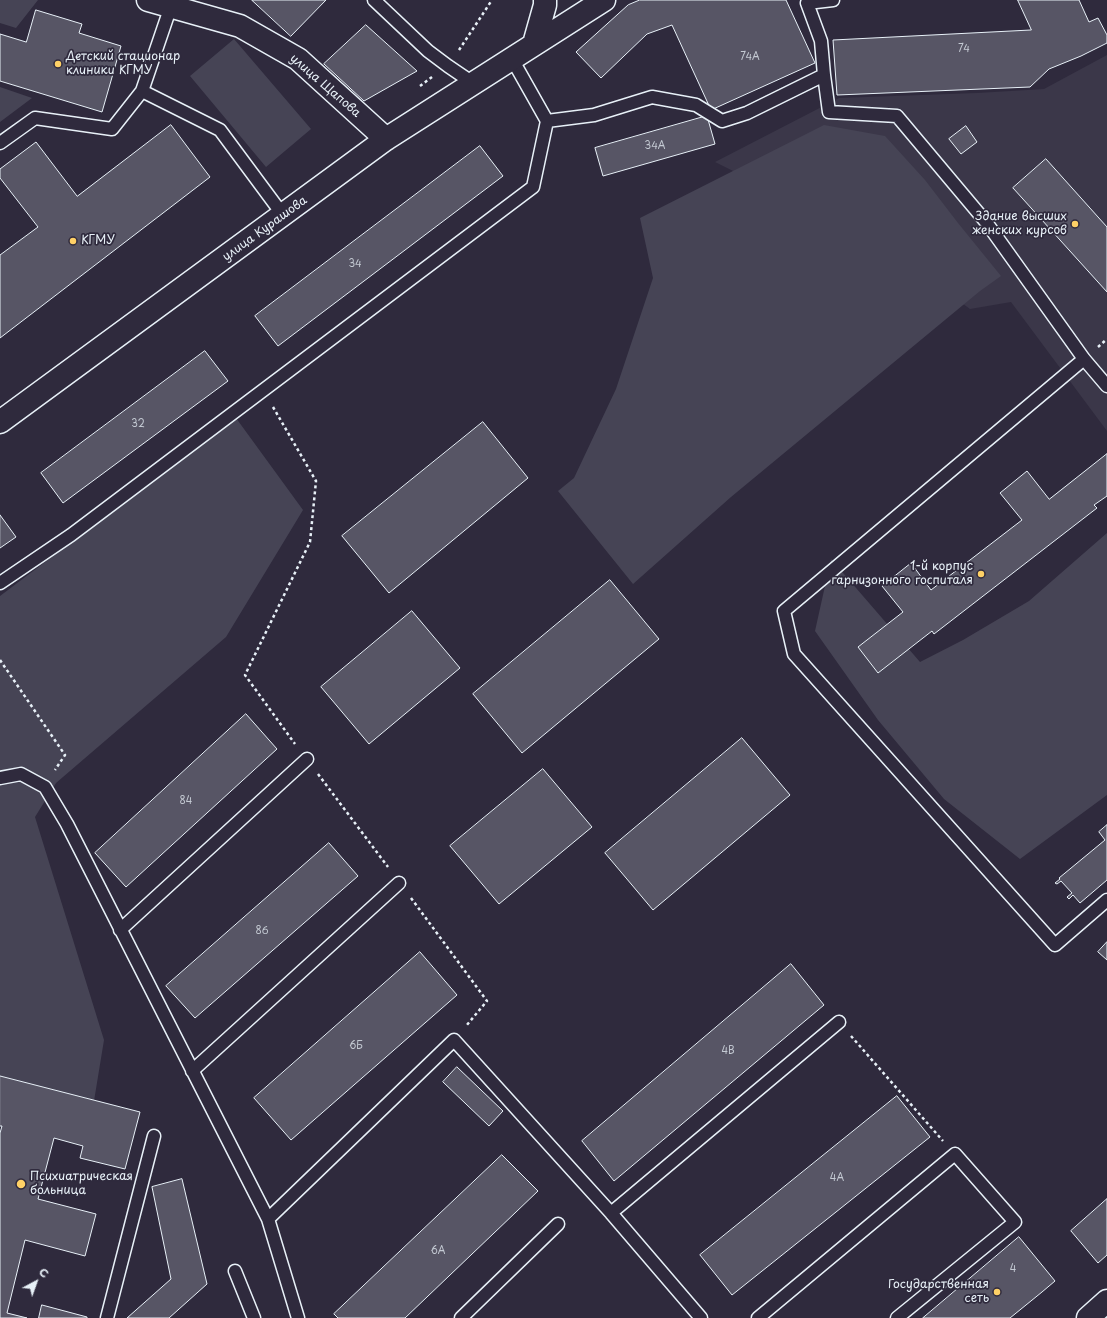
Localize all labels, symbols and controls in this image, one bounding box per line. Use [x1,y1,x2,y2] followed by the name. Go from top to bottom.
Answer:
[958,43,970,55] house number: 74
[66,50,180,78] place label: Детский стационар клиники КГМУ
[287,51,363,121] street label: улица Щапова
[740,51,760,63] house number: 74А
[53,59,63,69] marker: Детский стационар клиники КГМУ
[645,140,665,152] house number: 34А
[220,193,310,265] street label: улица Курашова
[972,210,1067,238] place label: Здание высших женских курсов
[1070,219,1080,229] marker: Здание высших женских курсов
[81,234,115,248] place label: КГМУ
[68,236,78,246] marker: КГМУ
[348,258,362,270] house number: 34
[131,418,145,430] house number: 32
[831,560,973,588] place label: 1-й корпус гарнизонного госпиталя
[976,569,986,579] marker: 1-й корпус гарнизонного госпиталя
[180,795,192,807] house number: 84
[256,925,268,937] house number: 86
[349,1040,363,1052] house number: 6Б
[721,1045,735,1057] house number: 4В
[30,1170,133,1198] place label: Психиатрическая больница
[830,1172,844,1184] house number: 4А
[15,1178,27,1190] marker: Психиатрическая больница
[431,1245,445,1257] house number: 6А
[16,1262,56,1302] north arrow
[35,1263,53,1282] text: С
[1010,1263,1016,1275] house number: 4
[888,1278,989,1306] place label: Государственная сеть
[992,1287,1002,1297] marker: Государственная сеть

